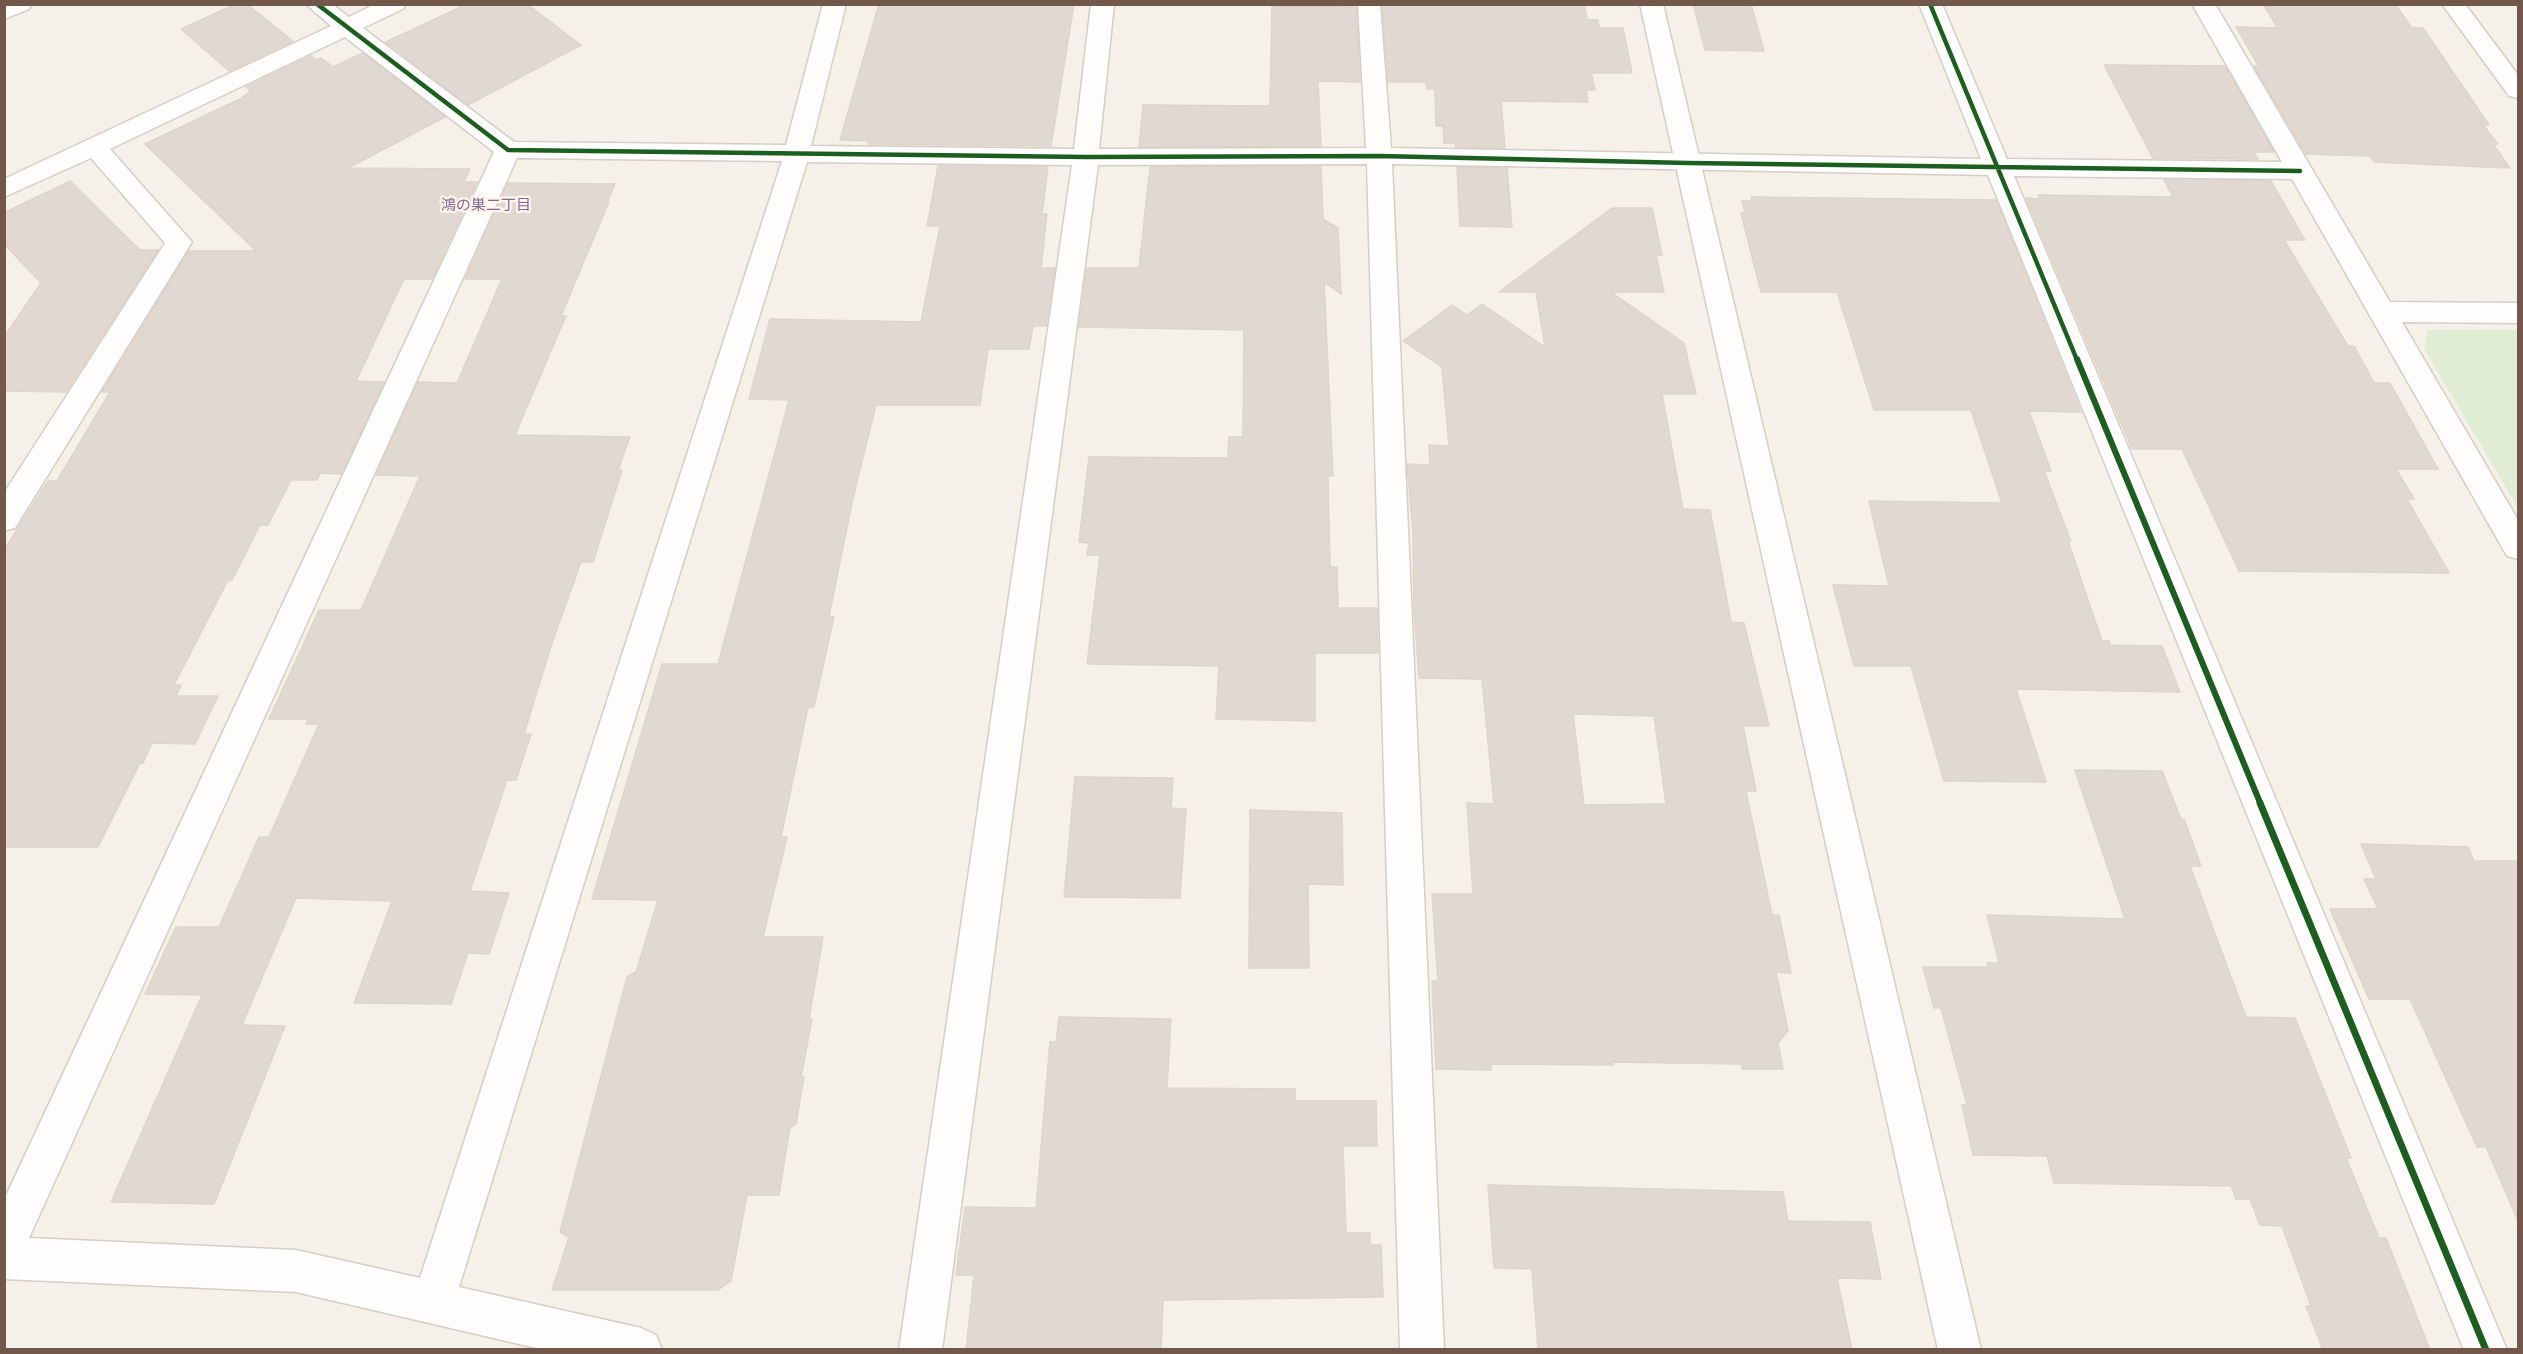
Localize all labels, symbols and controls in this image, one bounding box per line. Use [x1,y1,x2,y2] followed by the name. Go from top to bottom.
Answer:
[441,197,531,215] district label: 鴻の巣二丁目

